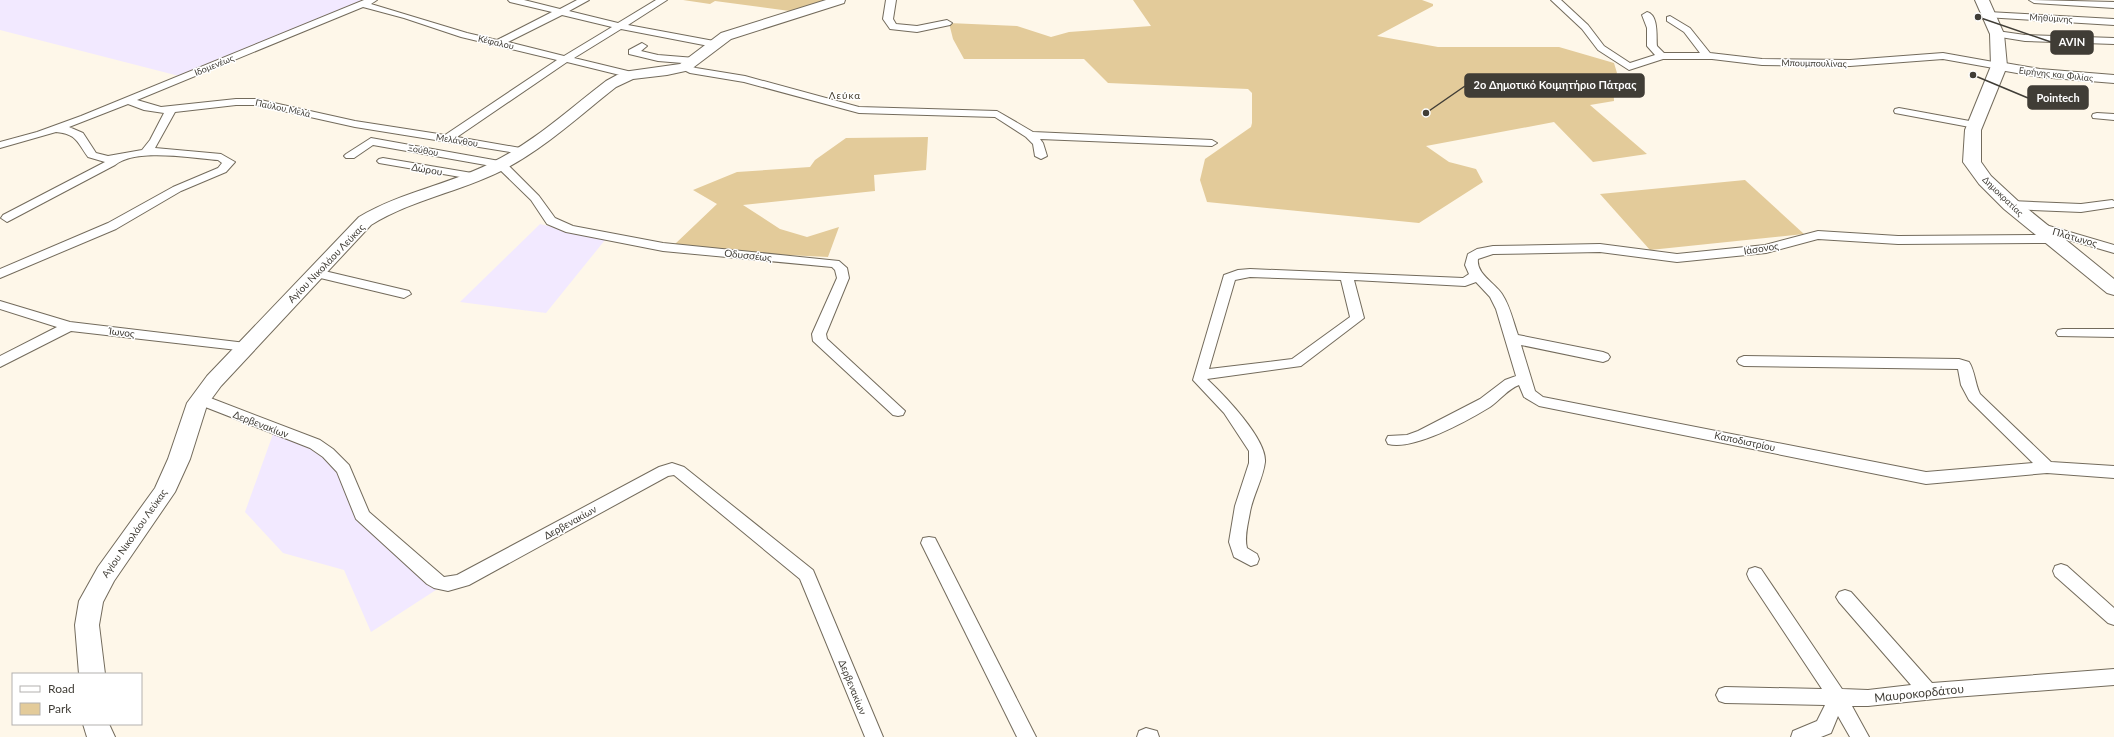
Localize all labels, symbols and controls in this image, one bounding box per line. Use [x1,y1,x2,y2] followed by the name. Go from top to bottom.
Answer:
[2029,11,2074,25] street label: Μηθύμνης
[2051,31,2093,54] callout: AVIN
[477,33,515,51] street label: Κέφαλου
[2058,35,2085,48] text: AVIN
[193,52,236,78] street label: Ιδομενέως
[1781,57,1848,69] street label: Μπουμπουλίνας
[2018,65,2095,83] street label: Ειρήνης και Φιλίας
[1465,74,1644,97] callout: 2o Δημοτικό Κοιμητήριο Πάτρας
[1474,78,1637,91] text: 2o Δημοτικό Κοιμητήριο Πάτρας
[2028,86,2088,109] callout: Pointech
[829,89,861,101] district label: Λεύκα
[2036,91,2080,104] text: Pointech
[254,97,312,119] street label: Παύλου Μελά
[435,131,479,149] street label: Μελάνθου
[407,142,439,158] street label: Ξούθου
[411,160,443,178] street label: Δώρου
[1980,174,2026,219] street label: Δημοκρατίας
[285,221,367,305] street label: Αγίου Νικολάου Λεύκας
[2051,225,2099,249] street label: Πλάτωνος
[1743,239,1780,257] street label: Ιάσονος
[724,247,773,263] street label: Οδυσσέως
[108,324,136,340] street label: Ίωνος
[232,408,290,440] street label: Δερβενακίων
[1713,429,1777,453] street label: Καποδιστρίου
[99,486,169,580] street label: Αγίου Νικολάου Λεύκας
[542,503,598,541] street label: Δερβενακίων
[837,658,869,716] street label: Δερβενακίων
[12,673,142,725] legend
[48,681,75,696] text: Road
[1873,681,1965,705] street label: Μαυροκορδάτου
[48,701,72,716] text: Park

